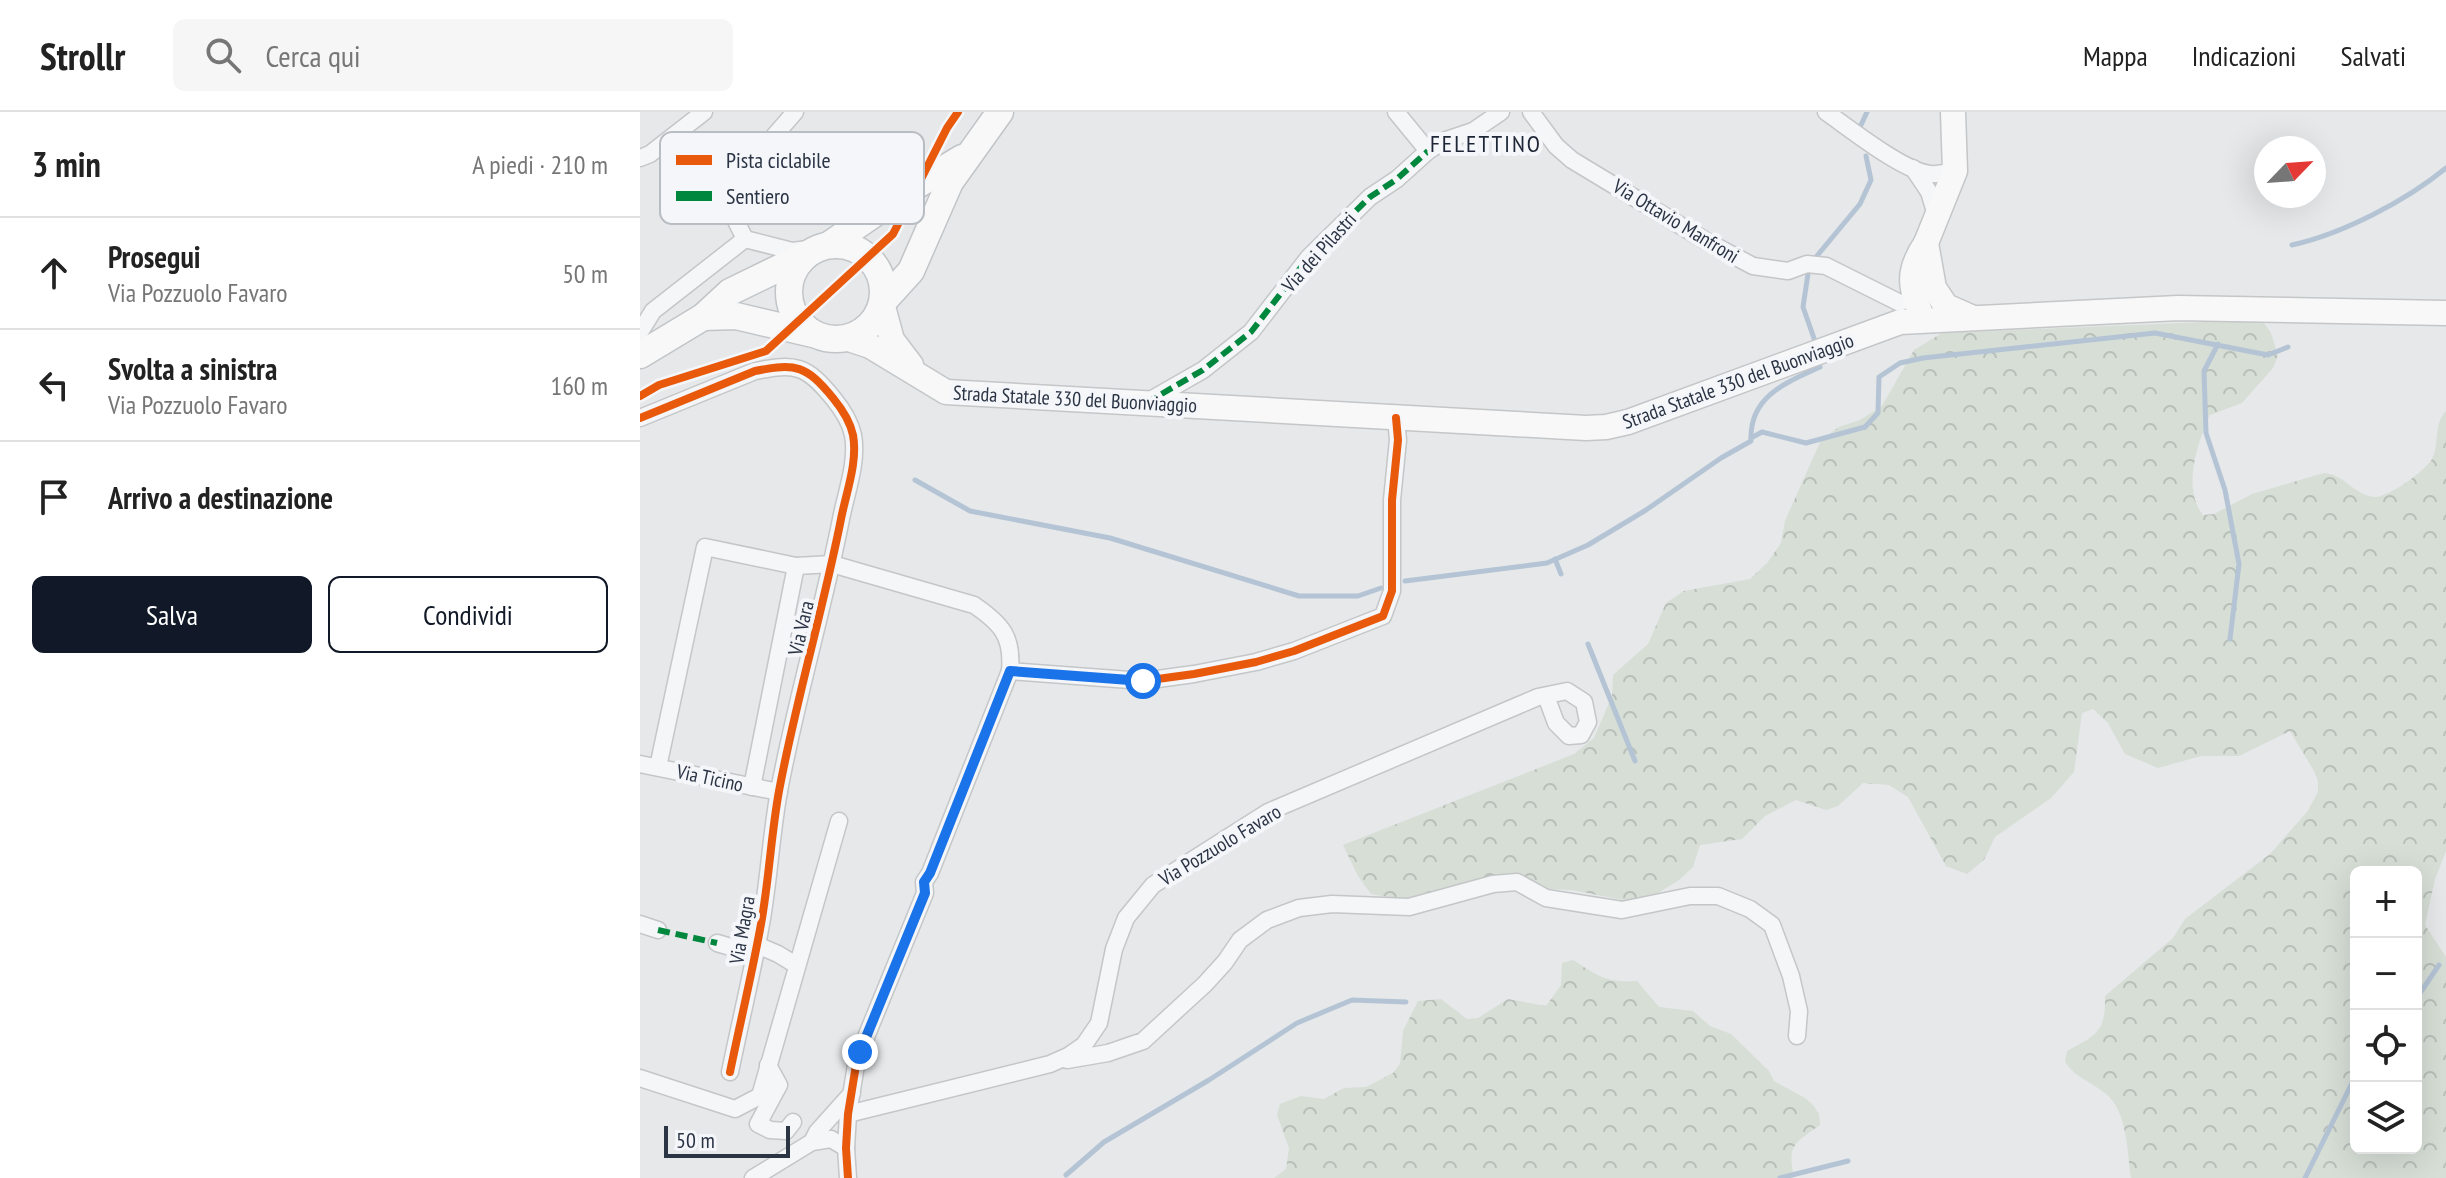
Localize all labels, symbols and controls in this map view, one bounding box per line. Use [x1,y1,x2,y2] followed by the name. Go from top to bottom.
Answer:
[173,19,733,91] search box
[40,31,125,80] text: Strollr
[201,33,245,77] icon: search
[265,36,360,75] text: Cerca qui
[2083,37,2148,74] text: Mappa
[2192,37,2296,74] text: Indicazioni
[2340,37,2406,74] text: Salvati
[1430,128,1542,159] district label: FELETTINO
[660,132,924,224] legend
[2254,136,2326,208] north arrow
[32,142,101,186] text: 3 min
[726,146,831,174] text: Pista ciclabile
[472,148,608,181] text: A piedi · 210 m
[1607,173,1744,269] street label: Via Ottavio Manfroni
[726,182,790,210] text: Sentiero
[1275,206,1362,298] street label: Via dei Pilastri
[108,237,201,276] text: Prosegui
[32,251,76,295] icon: ahead
[562,257,608,290] text: 50 m
[108,276,288,309] text: Via Pozzuolo Favaro
[1619,327,1857,435] street label: Strada Statale 330 del Buonviaggio
[108,349,277,388] text: Svolta a sinistra
[32,363,76,407] icon: left
[550,369,608,402] text: 160 m
[952,380,1198,418] street label: Strada Statale 330 del Buonviaggio
[108,388,288,421] text: Via Pozzuolo Favaro
[32,475,76,519] icon: arrive
[108,478,333,517] text: Arrivo a destinazione
[32,576,312,653] button: Salva
[328,576,608,653] button: Condividi
[782,598,820,659] street label: Via Vara
[1125,663,1161,699] route start
[673,758,746,798] street label: Via Ticino
[1153,798,1286,892] street label: Via Pozzuolo Favaro
[2350,866,2422,1154] map controls
[2350,866,2422,938] button: +
[723,894,761,967] street label: Via Magra
[2350,938,2422,1010] button: −
[2350,1010,2422,1082] button: locate
[842,1034,878,1070] route end
[2350,1082,2422,1154] button: layers
[664,1122,790,1158] scale bar
[676,1126,715,1154] text: 50 m

